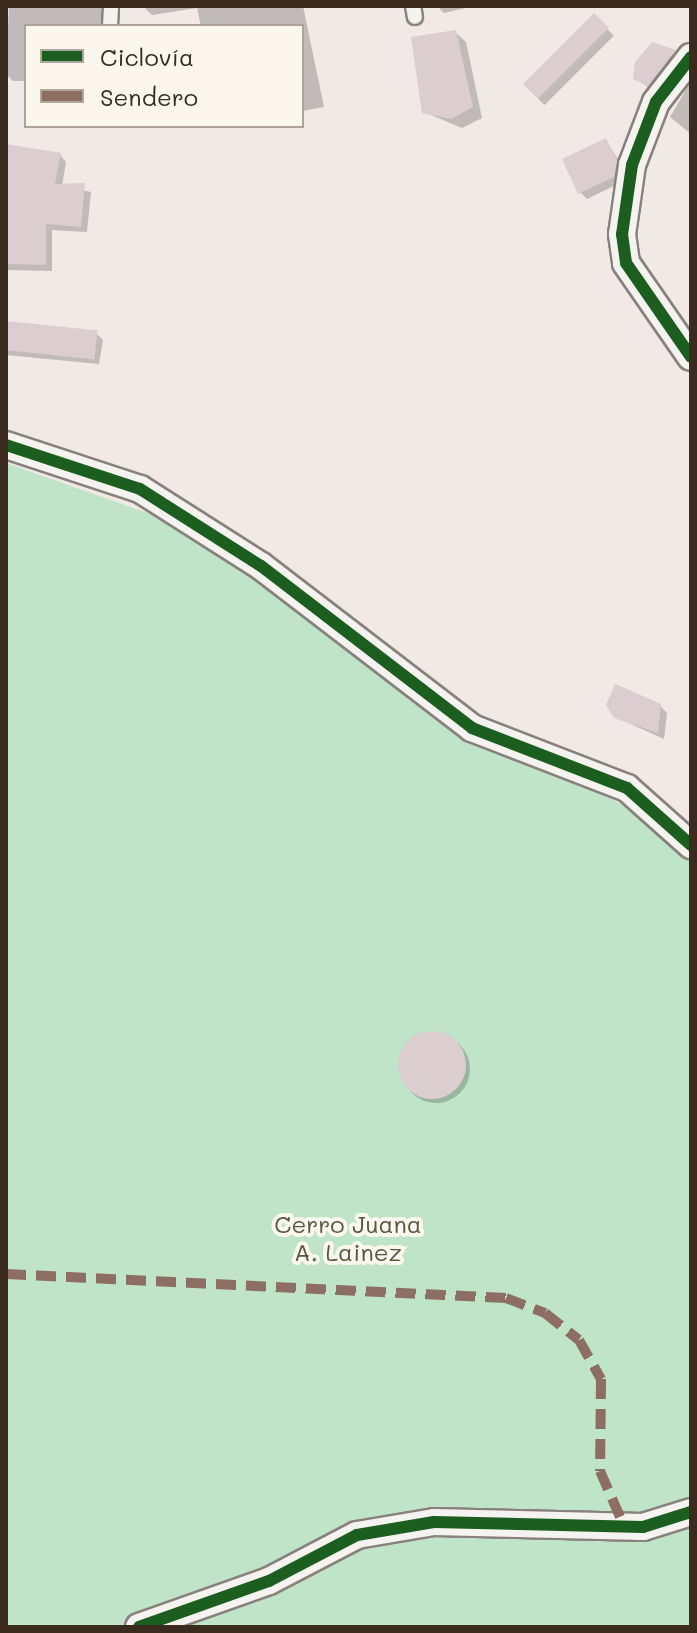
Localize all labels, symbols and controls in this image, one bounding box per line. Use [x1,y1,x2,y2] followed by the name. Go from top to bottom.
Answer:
[24,24,304,128] legend
[100,41,194,72] text: Ciclovía
[100,81,198,112] text: Sendero
[274,1210,422,1266] park label: Cerro Juana A. Lainez

